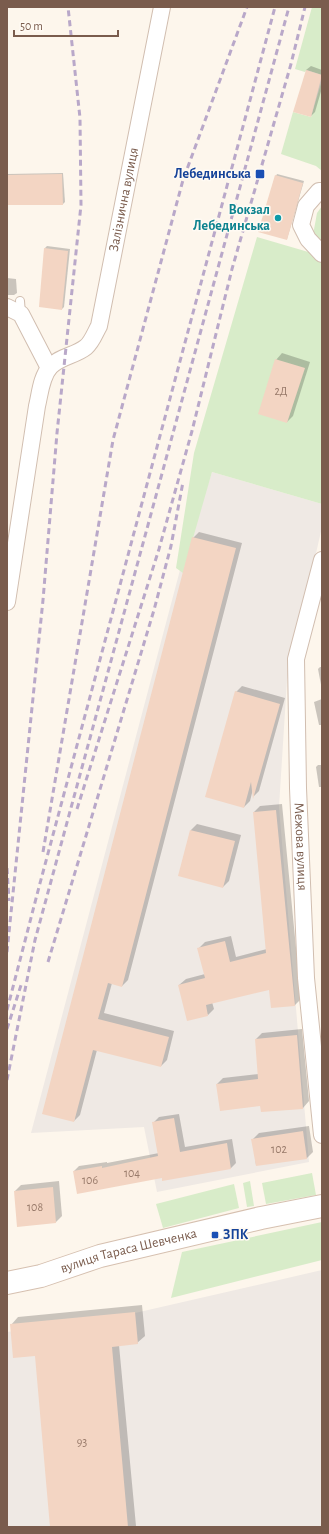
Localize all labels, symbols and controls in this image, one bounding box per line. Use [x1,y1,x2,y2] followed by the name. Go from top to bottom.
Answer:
[14,12,118,38] scale bar
[20,20,43,32] text: 50 m
[107,146,141,253] street label: Залізнична вулиця
[174,167,251,181] place label: Лебединська
[254,168,266,180] marker: Лебединська
[193,203,270,233] place label: Вокзал Лебединська
[273,213,283,223] marker: Вокзал Лебединська
[274,385,288,397] house number: 2Д
[292,802,309,891] street label: Межова вулиця
[271,1143,287,1155] house number: 102
[124,1167,140,1179] house number: 104
[82,1174,98,1186] house number: 106
[27,1201,43,1213] house number: 108
[59,1226,199,1276] street label: вулиця Тараса Шевченка
[223,1228,249,1242] place label: ЗПК
[210,1230,220,1240] marker: ЗПК
[77,1436,87,1448] house number: 93

